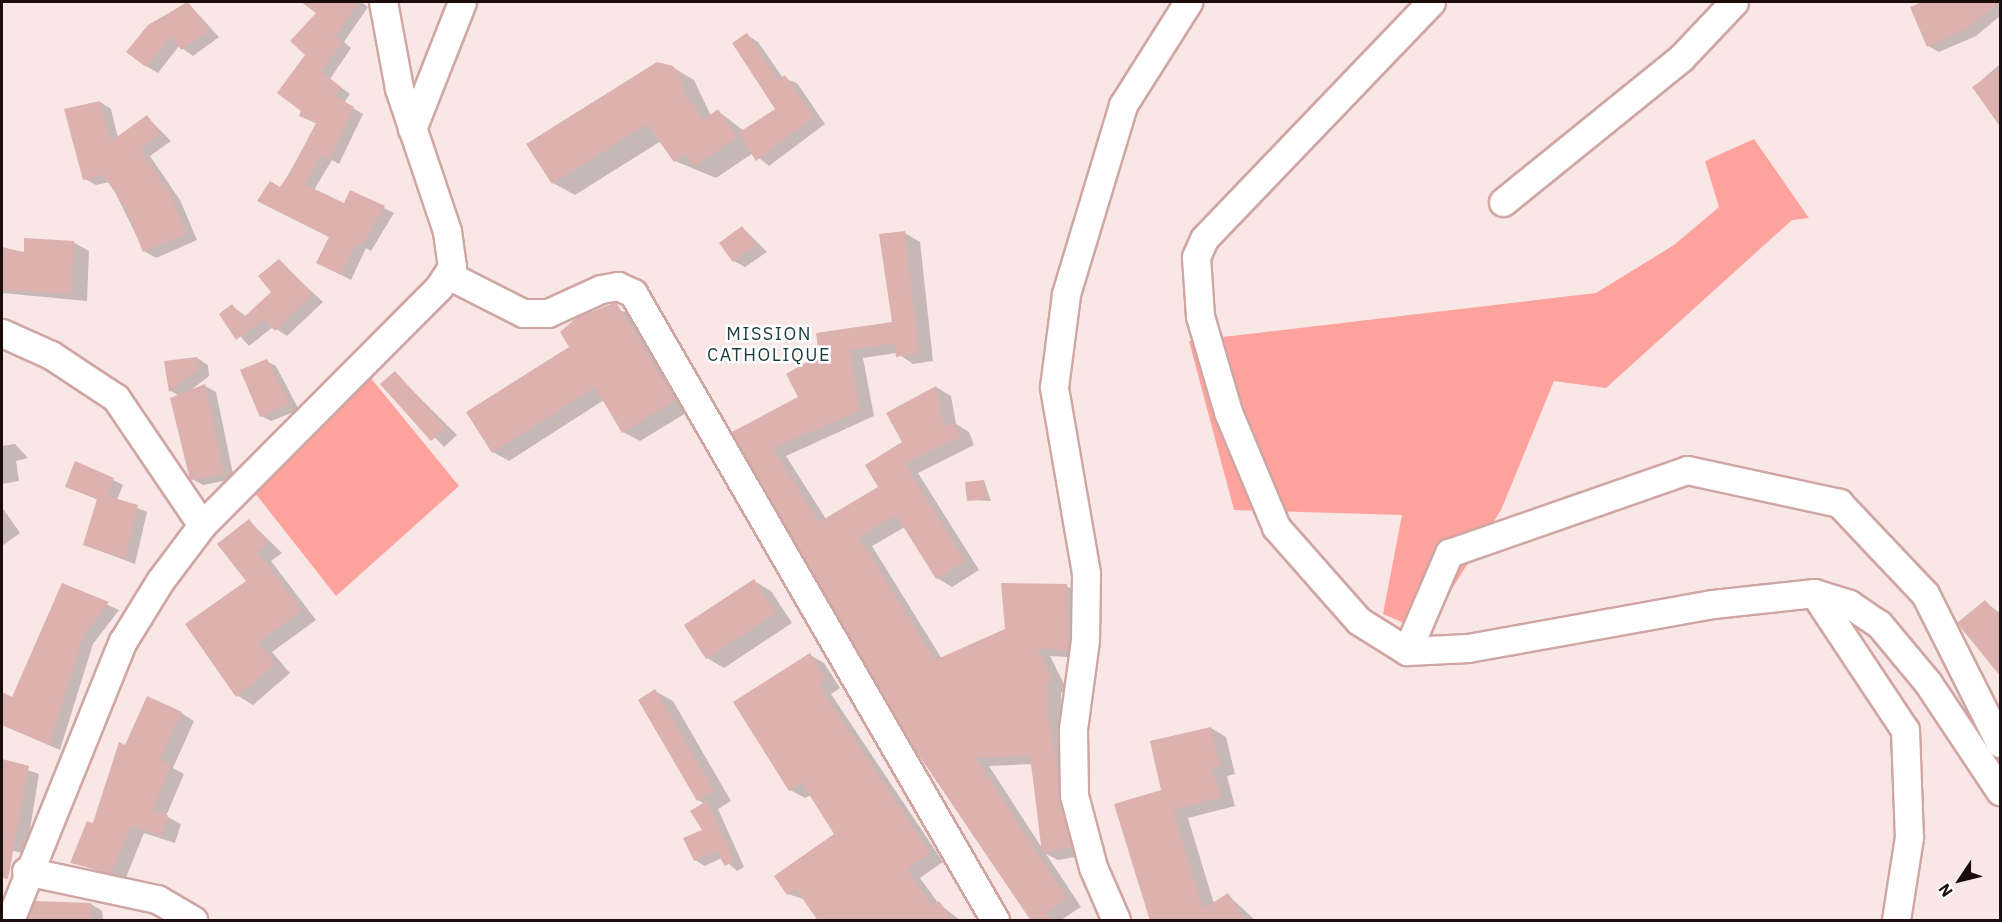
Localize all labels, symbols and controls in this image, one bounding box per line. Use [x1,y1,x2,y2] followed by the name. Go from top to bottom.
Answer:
[707,324,831,366] district label: MISSION CATHOLIQUE
[1930,850,1990,910] north arrow
[1934,880,1957,901] text: N

